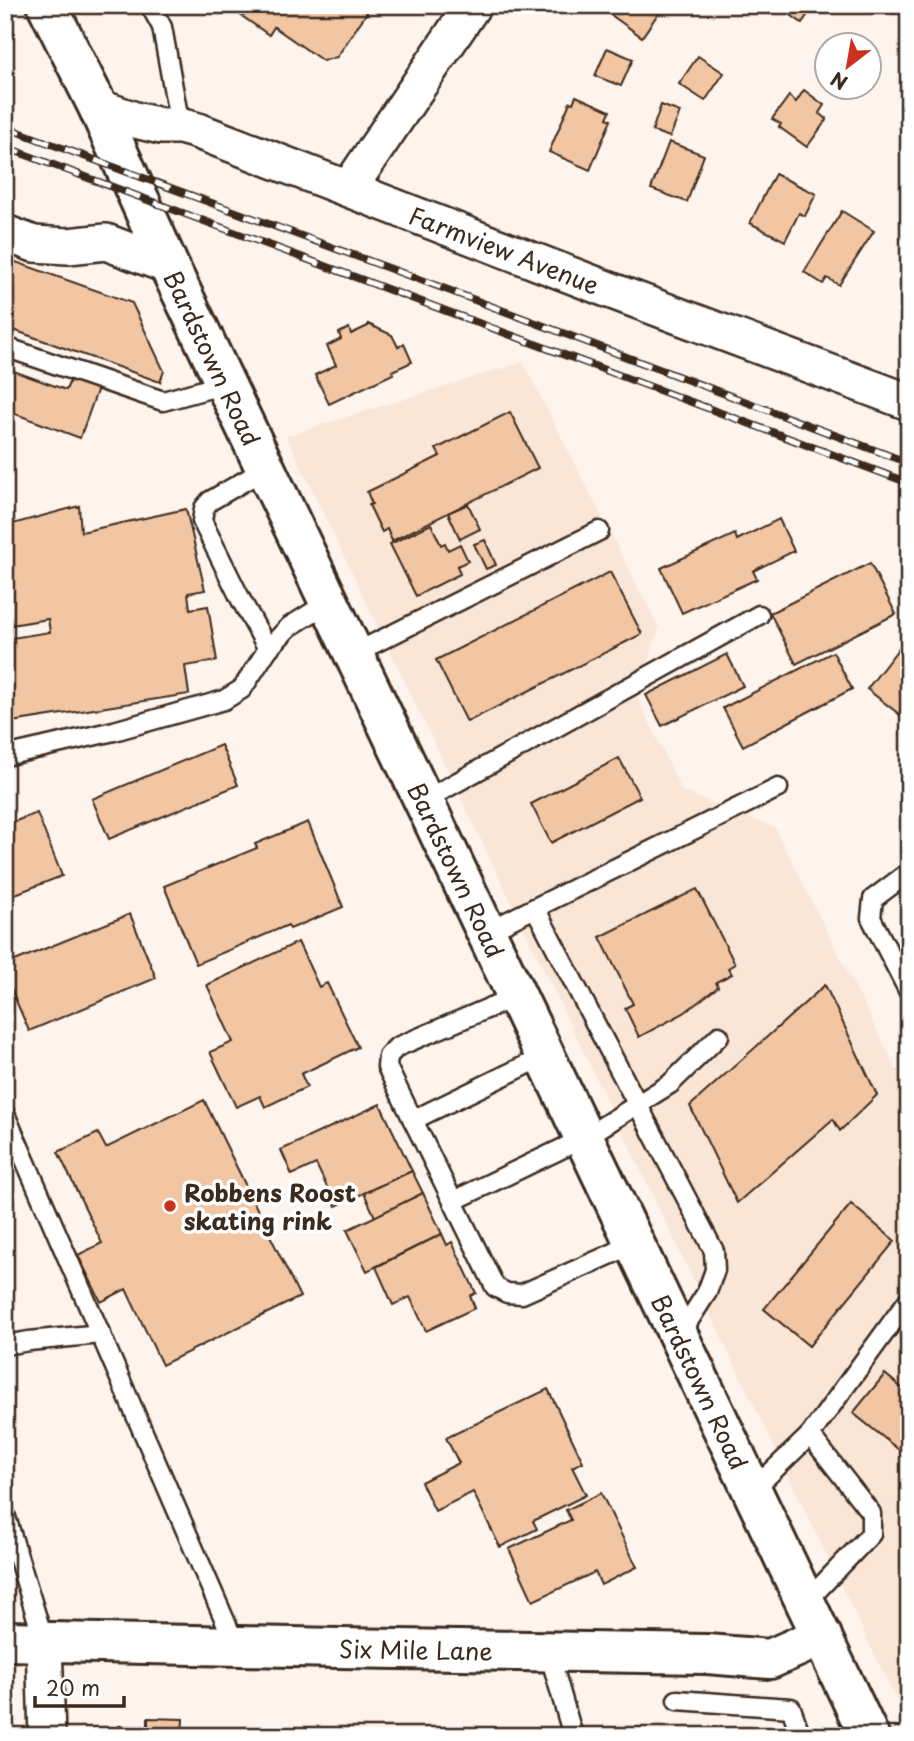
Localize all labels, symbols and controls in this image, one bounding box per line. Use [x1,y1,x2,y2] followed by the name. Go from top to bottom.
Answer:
[813,32,883,102] north arrow
[825,66,852,97] text: N
[404,196,605,302] street label: Farmview Avenue
[156,264,270,452] street label: Bardstown Road
[399,776,514,964] street label: Bardstown Road
[184,1174,356,1238] place label: Robbens Roost skating rink
[162,1198,178,1214] marker: Robbens Roost skating rink
[643,1288,758,1475] street label: Bardstown Road
[339,1630,493,1669] street label: Six Mile Lane
[35,1664,124,1708] scale bar
[46,1671,100,1703] text: 20 m

